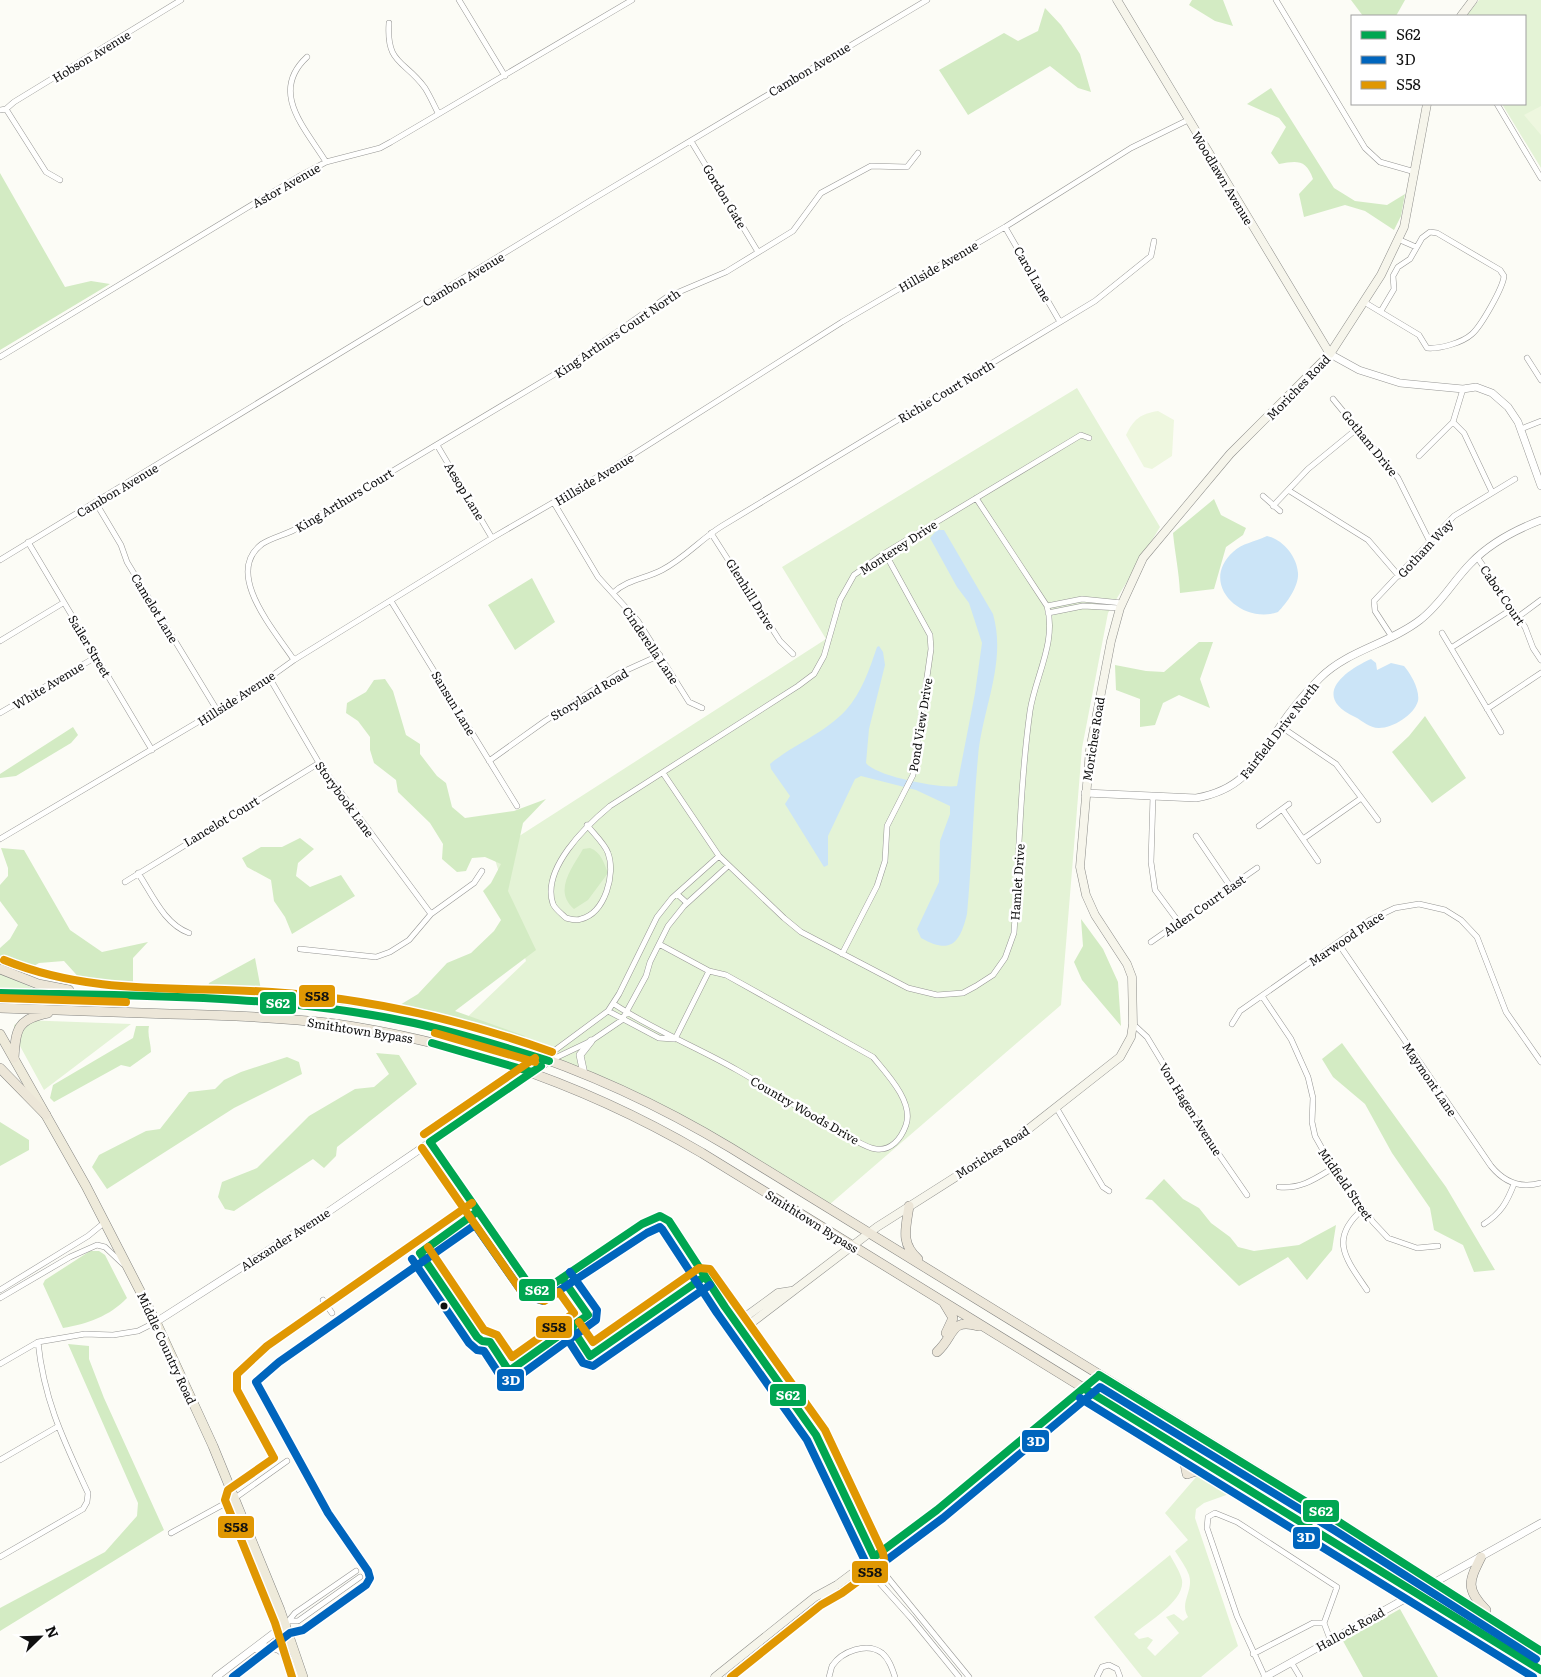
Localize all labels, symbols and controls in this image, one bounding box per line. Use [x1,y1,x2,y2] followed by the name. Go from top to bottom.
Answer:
[1351,15,1526,105] legend
[1396,22,1421,45] text: S62
[48,25,134,87] street label: Hobson Avenue
[765,37,853,101] street label: Cambon Avenue
[1396,47,1416,70] text: 3D
[1396,72,1421,95] text: S58
[1188,128,1258,228] street label: Woodlawn Avenue
[249,158,323,212] street label: Astor Avenue
[699,160,751,232] street label: Gordon Gate
[895,236,981,296] street label: Hillside Avenue
[1010,243,1056,305] street label: Carol Lane
[419,247,507,311] street label: Cambon Avenue
[550,284,684,382] street label: King Arthurs Court North
[1262,350,1335,424] street label: Moriches Road
[894,355,998,427] street label: Richie Court North
[1338,406,1402,480] street label: Gotham Drive
[551,448,637,510] street label: Hillside Avenue
[73,458,161,522] street label: Cambon Avenue
[441,458,489,524] street label: Aesop Lane
[292,464,397,536] street label: King Arthurs Court
[1393,514,1457,581] street label: Gotham Way
[856,515,940,579] street label: Monterey Drive
[722,555,780,633] street label: Glenhill Drive
[1476,561,1530,629] street label: Cabot Court
[127,570,183,646] street label: Camelot Lane
[618,603,684,687] street label: Cinderella Lane
[64,611,116,681] street label: Sailer Street
[9,657,87,713] street label: White Avenue
[547,663,632,724] street label: Storyland Road
[194,666,278,730] street label: Hillside Avenue
[428,667,480,739] street label: Sansun Lane
[904,677,936,773] street label: Pond View Drive
[1235,677,1323,782] street label: Fairfield Drive North
[1077,695,1109,782] street label: Moriches Road
[311,757,379,841] street label: Storybook Lane
[180,791,262,851] street label: Lancelot Court
[1005,843,1029,921] street label: Hamlet Drive
[1159,870,1249,940] street label: Alden Court East
[1305,906,1387,970] street label: Marwood Place
[298,984,336,1008] line badge: S58
[305,985,329,1005] text: S58
[259,991,297,1015] line badge: S62
[266,992,291,1012] text: S62
[306,1013,415,1047] street label: Smithtown Bypass
[1399,1038,1461,1120] street label: Maymont Lane
[1155,1059,1227,1159] street label: Von Hagen Avenue
[747,1071,863,1149] street label: Country Woods Drive
[951,1121,1033,1183] street label: Moriches Road
[1314,1144,1378,1224] street label: Midfield Street
[762,1185,862,1257] street label: Smithtown Bypass
[237,1203,333,1275] street label: Alexander Avenue
[518,1278,556,1302] line badge: S62
[525,1279,550,1299] text: S62
[133,1289,201,1408] street label: Middle Country Road
[439,1301,449,1311] unlabelled marker
[535,1315,573,1339] line badge: S58
[542,1316,566,1336] text: S58
[496,1368,525,1392] line badge: 3D
[502,1369,520,1389] text: 3D
[769,1383,807,1407] line badge: S62
[776,1384,801,1404] text: S62
[1021,1429,1050,1453] line badge: 3D
[1027,1430,1045,1450] text: 3D
[1302,1499,1340,1523] line badge: S62
[1309,1500,1334,1520] text: S62
[217,1515,255,1539] line badge: S58
[224,1516,248,1536] text: S58
[1292,1526,1321,1550] line badge: 3D
[1297,1526,1315,1546] text: 3D
[851,1560,889,1584] line badge: S58
[858,1561,882,1581] text: S58
[1312,1602,1388,1655] street label: Hallock Road
[15,1612,65,1662] north arrow
[41,1622,64,1641] text: N

